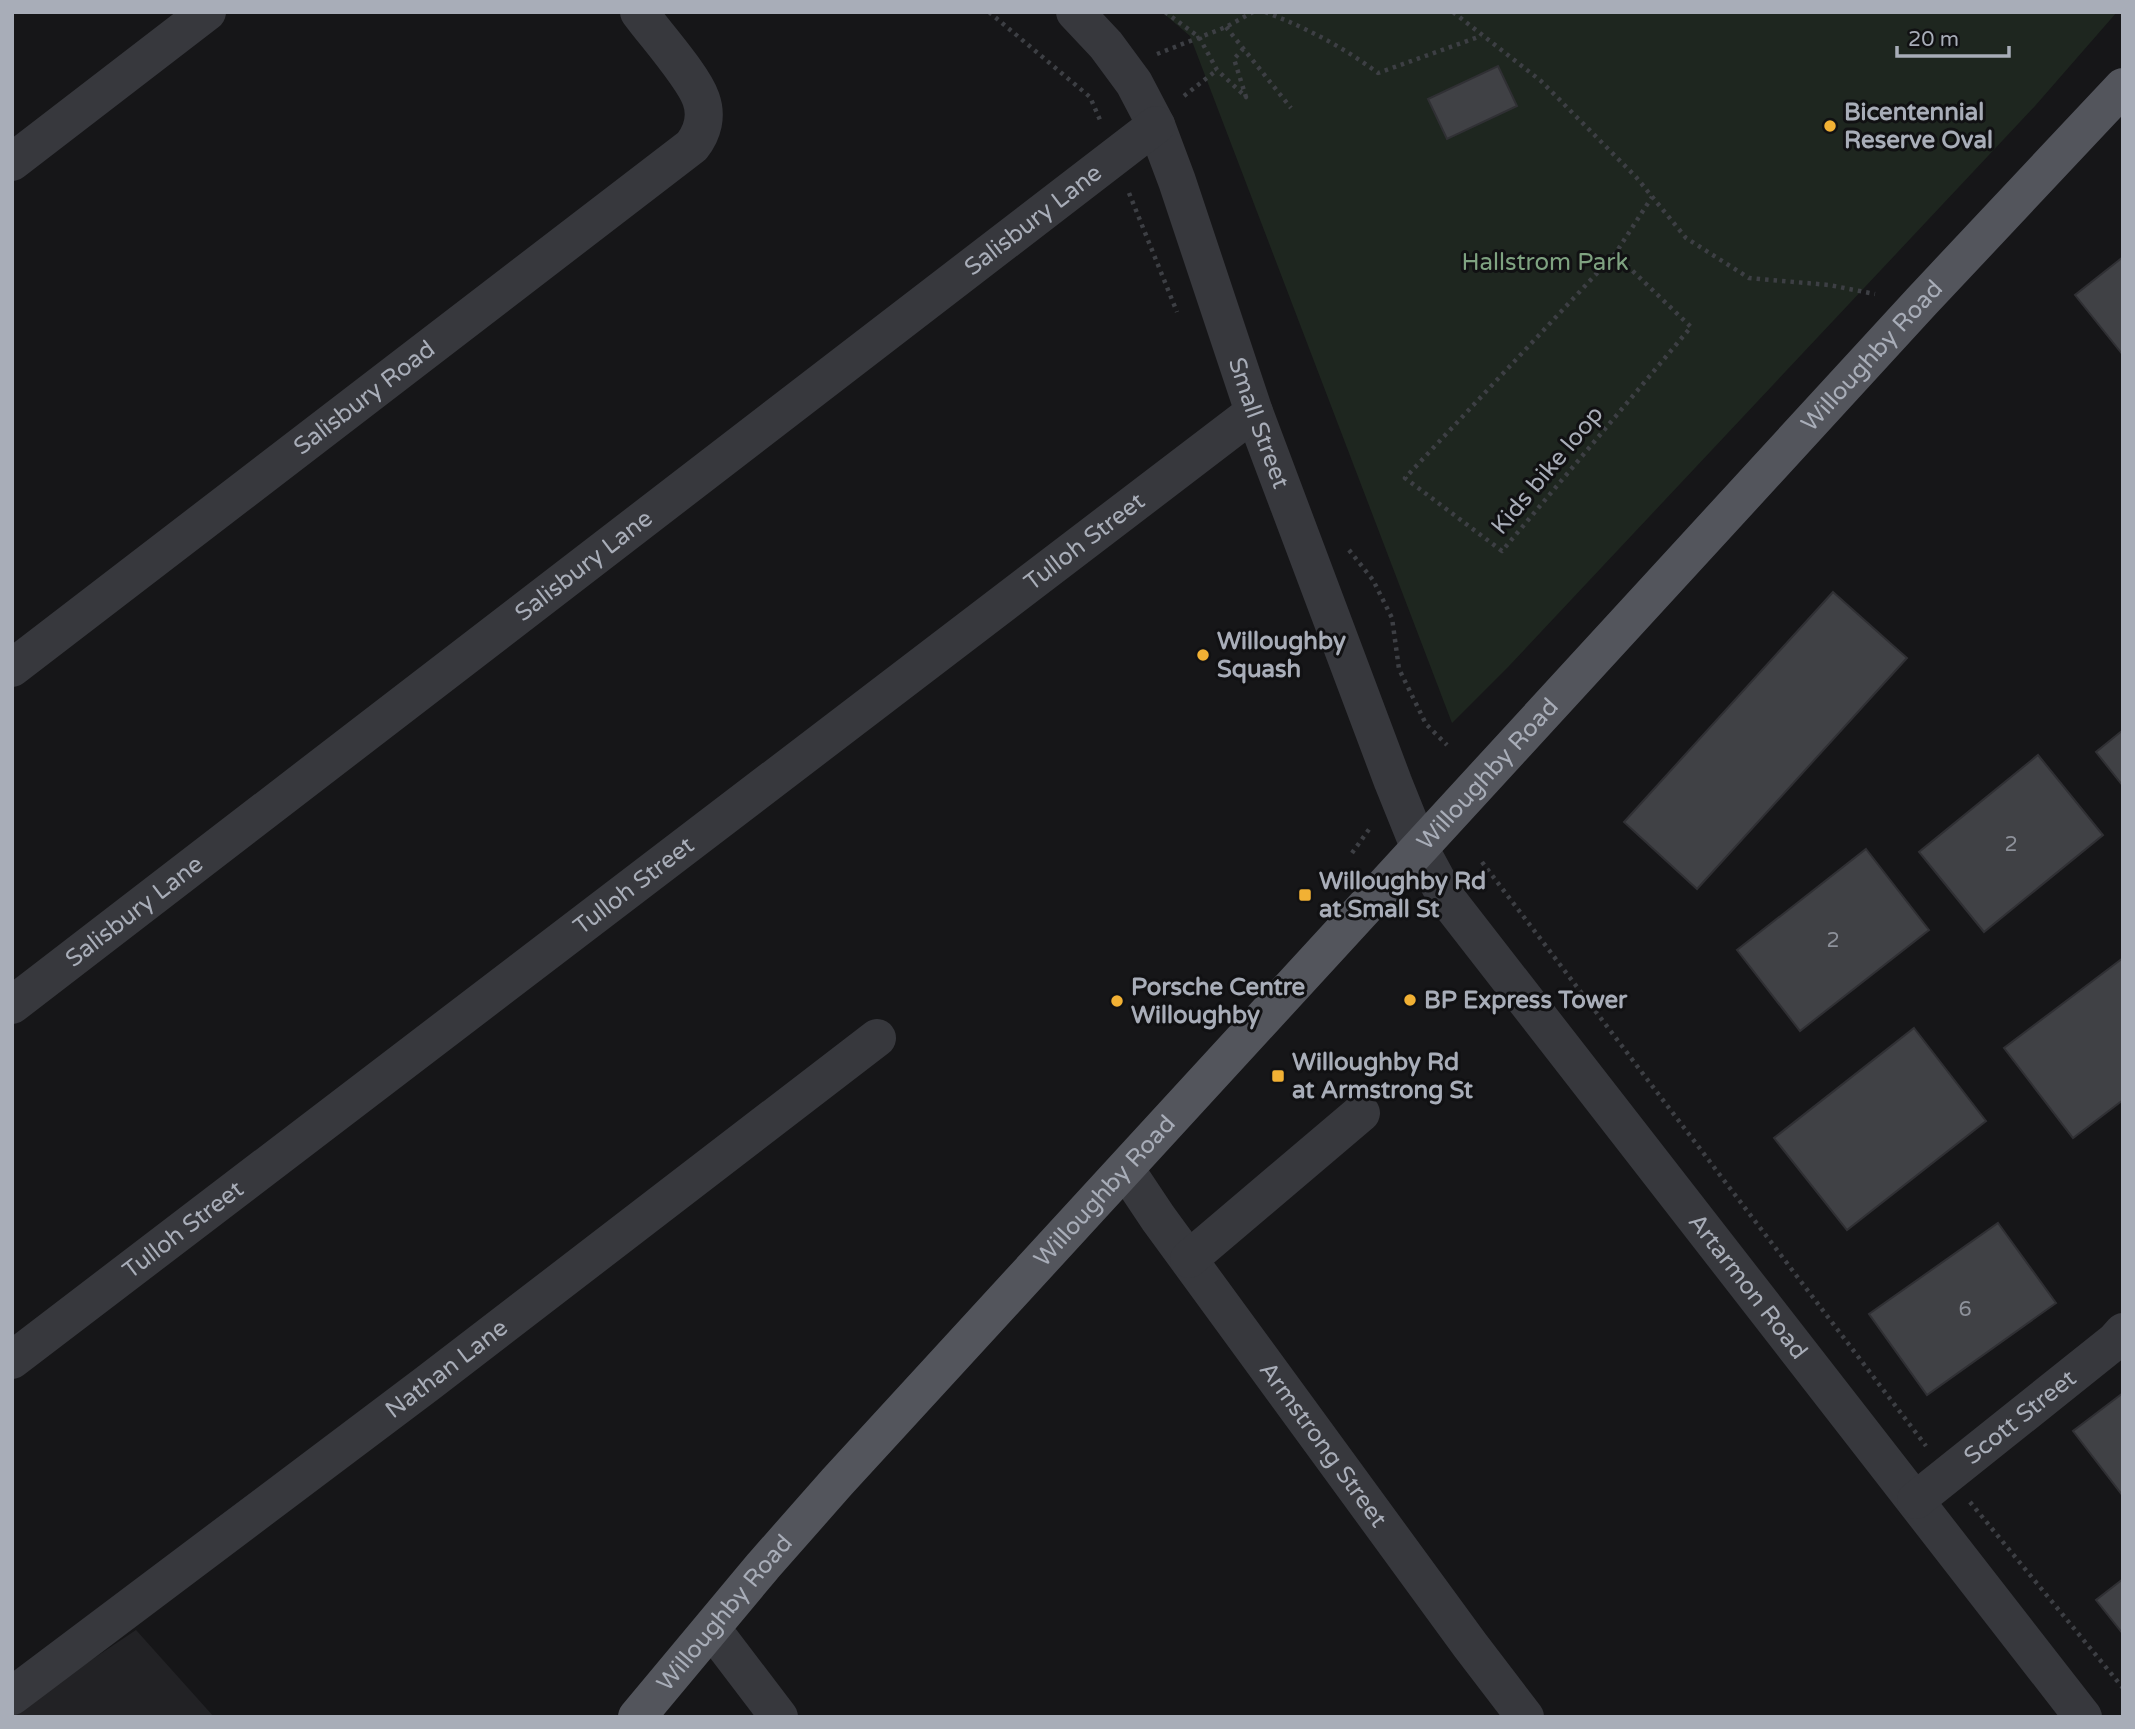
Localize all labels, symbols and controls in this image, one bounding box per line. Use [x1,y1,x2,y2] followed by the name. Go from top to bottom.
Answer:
[1897,14,2009,58] scale bar
[1908,27,1959,52] text: 20 m
[1844,98,1993,155] place label: Bicentennial Reserve Oval
[1822,118,1838,134] marker: Bicentennial Reserve Oval
[959,158,1108,282] street label: Salisbury Lane
[1461,248,1629,277] park label: Hallstrom Park
[1795,274,1949,438] street label: Willoughby Road
[288,335,441,461] street label: Salisbury Road
[1222,354,1295,492] street label: Small Street
[1485,400,1610,541] street label: Kids bike loop
[1019,487,1151,597] street label: Tulloh Street
[509,504,658,628] street label: Salisbury Lane
[1217,627,1346,684] place label: Willoughby Squash
[1195,647,1211,663] marker: Willoughby Squash
[1411,693,1565,856] street label: Willoughby Road
[568,831,700,941] street label: Tulloh Street
[2004,832,2018,857] house number: 2
[60,850,209,973] street label: Salisbury Lane
[1319,867,1486,924] place label: Willoughby Rd at Small St
[1297,887,1313,903] marker: Willoughby Rd at Small St
[1826,928,1840,953] house number: 2
[1131,973,1306,1030] place label: Porsche Centre Willoughby
[1424,986,1628,1015] place label: BP Express Tower
[1402,992,1418,1008] marker: BP Express Tower
[1109,993,1125,1009] marker: Porsche Centre Willoughby
[1292,1048,1474,1105] place label: Willoughby Rd at Armstrong St
[1270,1068,1286,1084] marker: Willoughby Rd at Armstrong St
[1028,1109,1182,1273] street label: Willoughby Road
[117,1175,249,1285] street label: Tulloh Street
[1682,1208,1813,1365] street label: Artarmon Road
[1958,1297,1972,1322] house number: 6
[380,1313,514,1425] street label: Nathan Lane
[1253,1356,1393,1533] street label: Armstrong Street
[1958,1364,2082,1471] street label: Scott Street
[651,1529,799,1697] street label: Willoughby Road

